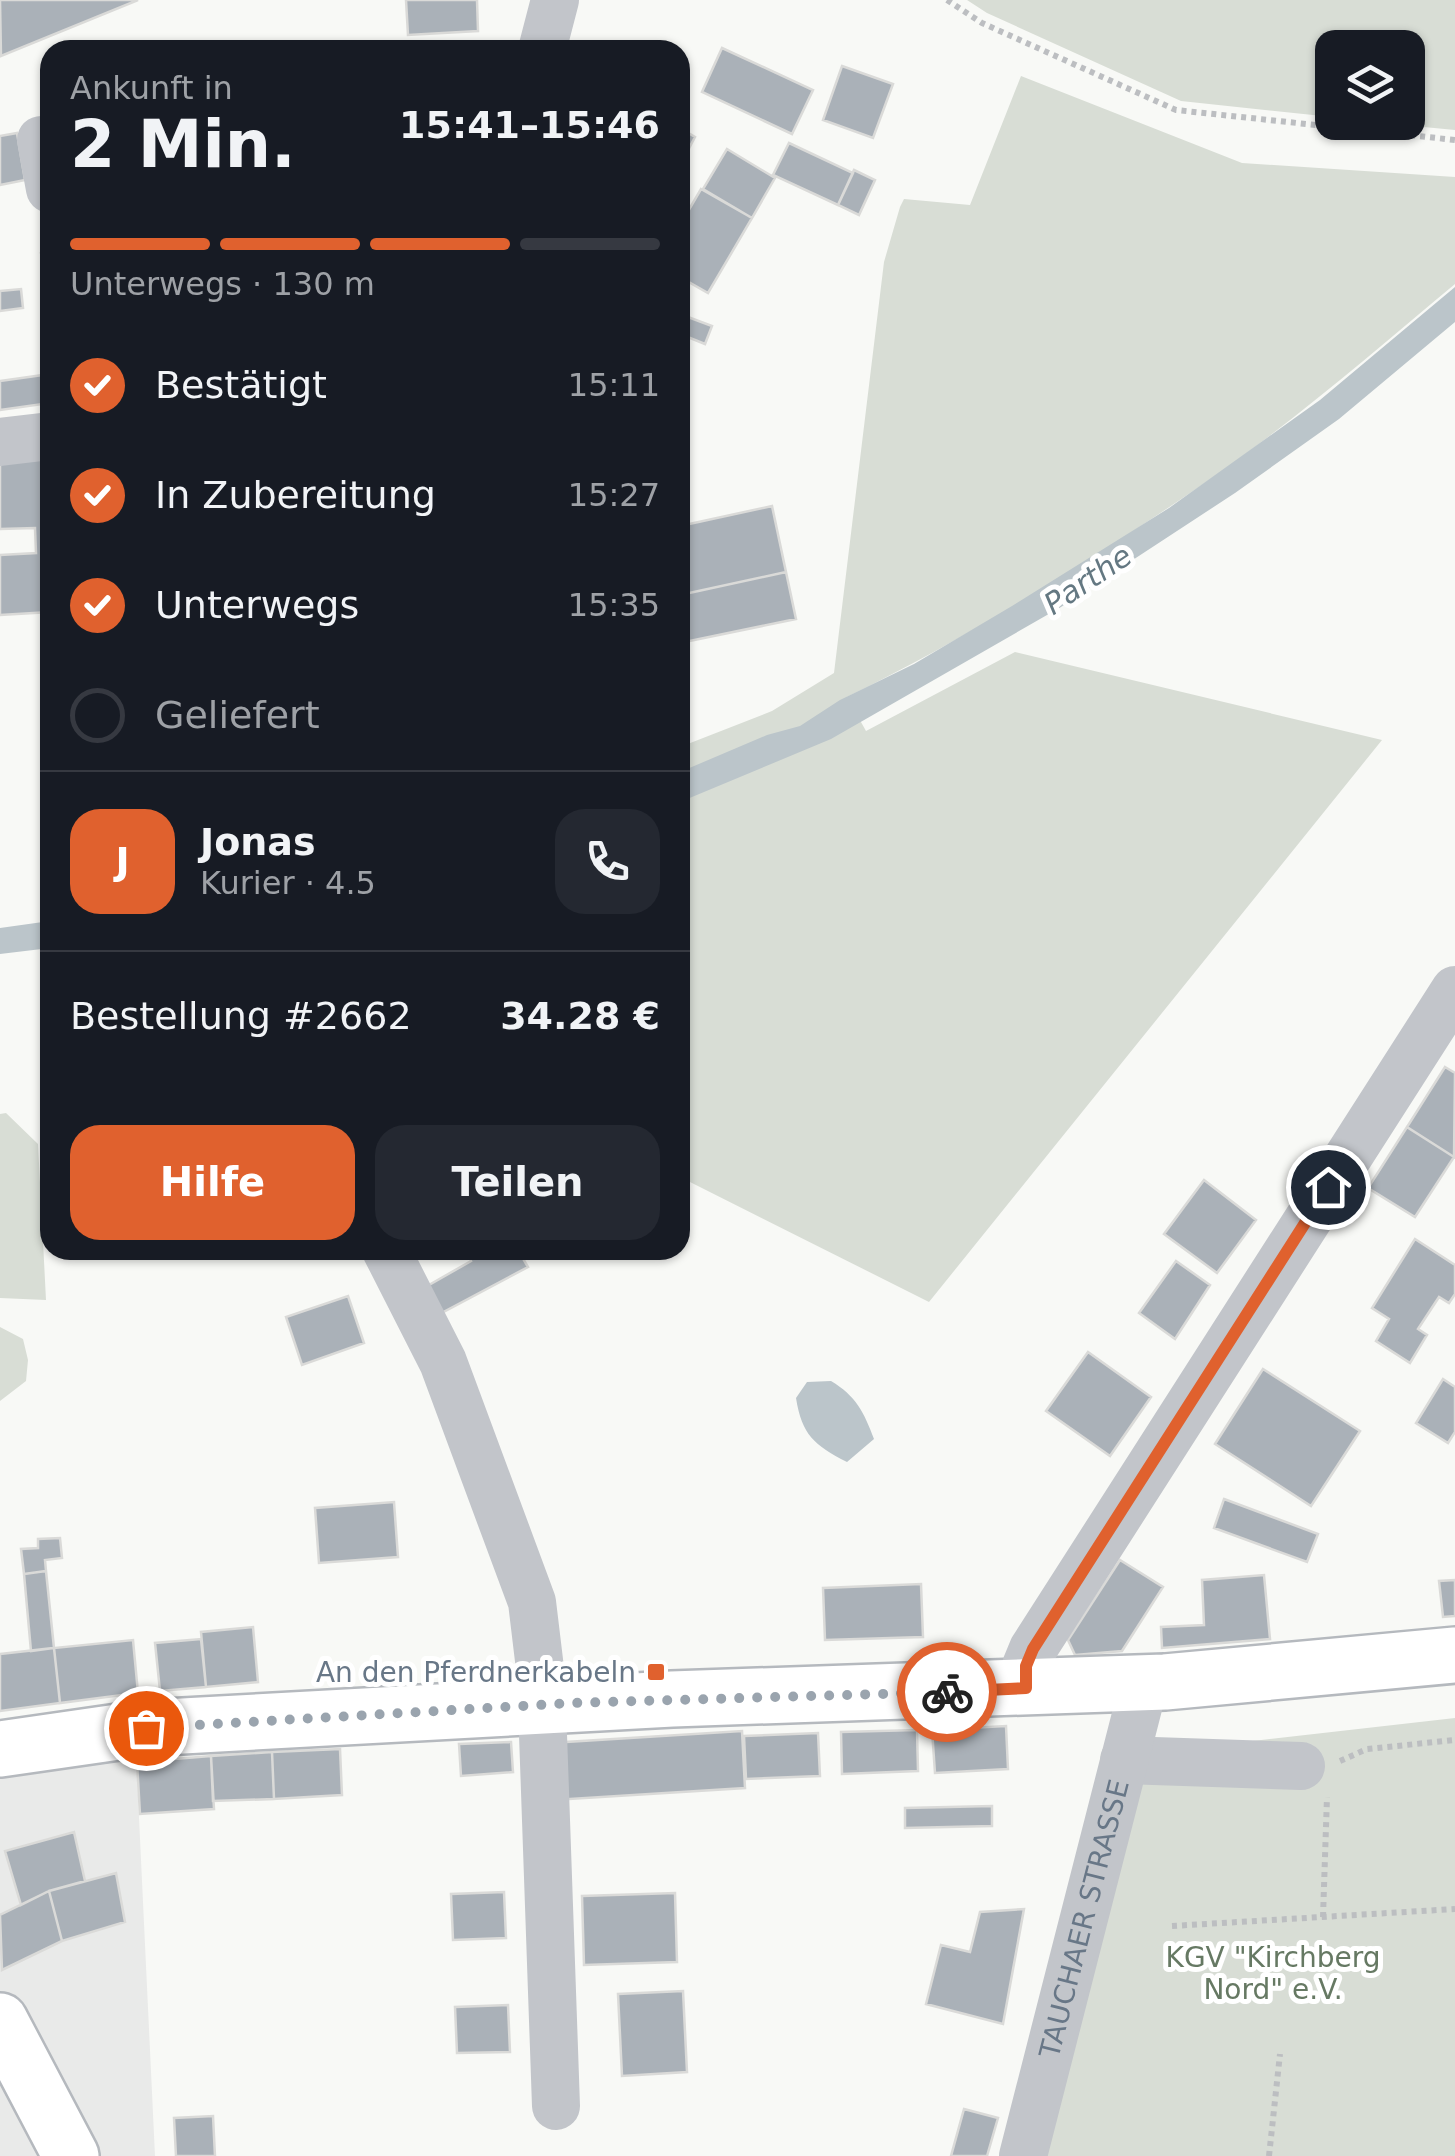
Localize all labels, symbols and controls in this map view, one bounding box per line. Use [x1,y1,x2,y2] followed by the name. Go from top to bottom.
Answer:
[1315,30,1425,140] map controls
[1315,30,1425,140] button: layers
[70,69,233,107] text: Ankunft in
[399,103,660,147] text: 15:41–15:46
[70,107,296,182] text: 2 Min.
[70,265,375,303] text: Unterwegs · 130 m
[70,358,125,413] icon: check
[155,363,327,407] text: Bestätigt
[568,366,660,404] text: 15:11
[70,468,125,523] icon: check
[155,473,436,517] text: In Zubereitung
[568,476,660,514] text: 15:27
[1037,538,1138,622] water label: Parthe
[70,578,125,633] icon: check
[155,583,359,627] text: Unterwegs
[568,586,660,624] text: 15:35
[155,693,320,737] text: Geliefert
[555,809,660,914] button: phone
[200,820,316,864] text: Jonas
[115,839,130,883] text: J
[200,864,376,902] text: Kurier · 4.5
[70,994,412,1038] text: Bestellung #2662
[500,994,660,1038] text: 34.28 €
[70,1125,355,1240] button: Hilfe
[375,1125,660,1240] button: Teilen
[1286,1145,1371,1230] pin
[1301,1160,1356,1215] icon: home
[897,1642,997,1742] courier
[316,1656,636,1689] place label: An den Pferdnerkabeln
[645,1661,667,1683] marker: An den Pferdnerkabeln
[920,1665,975,1720] icon: bike
[104,1686,189,1771] pin
[119,1701,174,1756] icon: bag
[1033,1776,1136,2062] street label: TAUCHAER STRASSE
[1166,1941,1380,2006] park label: KGV "Kirchberg Nord" e.V.

